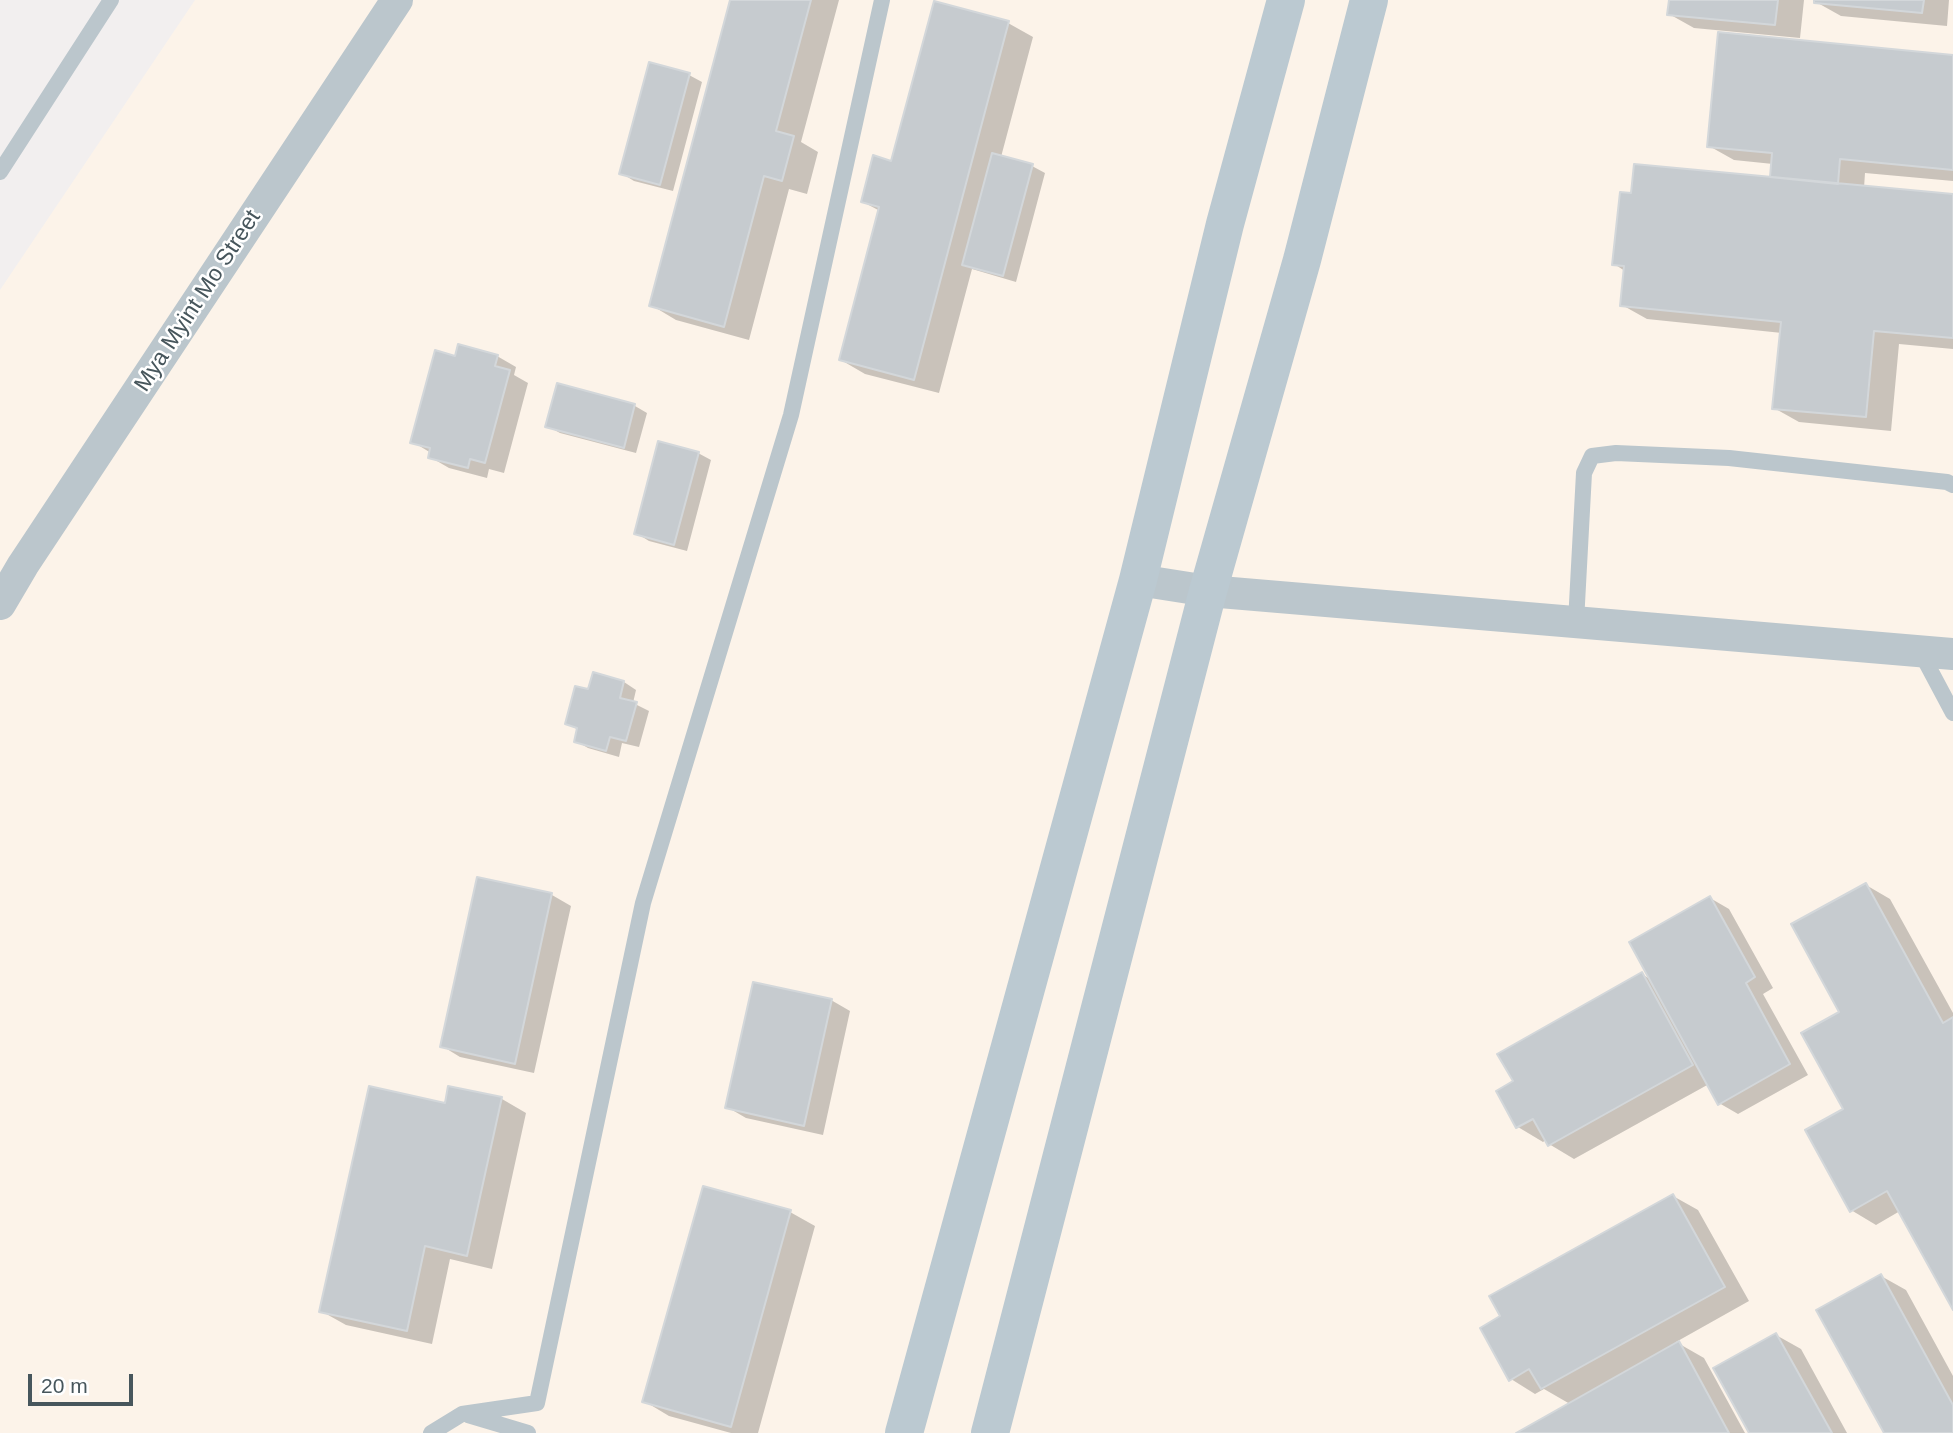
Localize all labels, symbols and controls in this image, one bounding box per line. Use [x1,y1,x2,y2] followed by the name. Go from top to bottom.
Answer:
[129,205,267,397] street label: Mya Myint Mo Street
[32,1360,136,1404] scale bar
[41,1374,88,1397] text: 20 m

